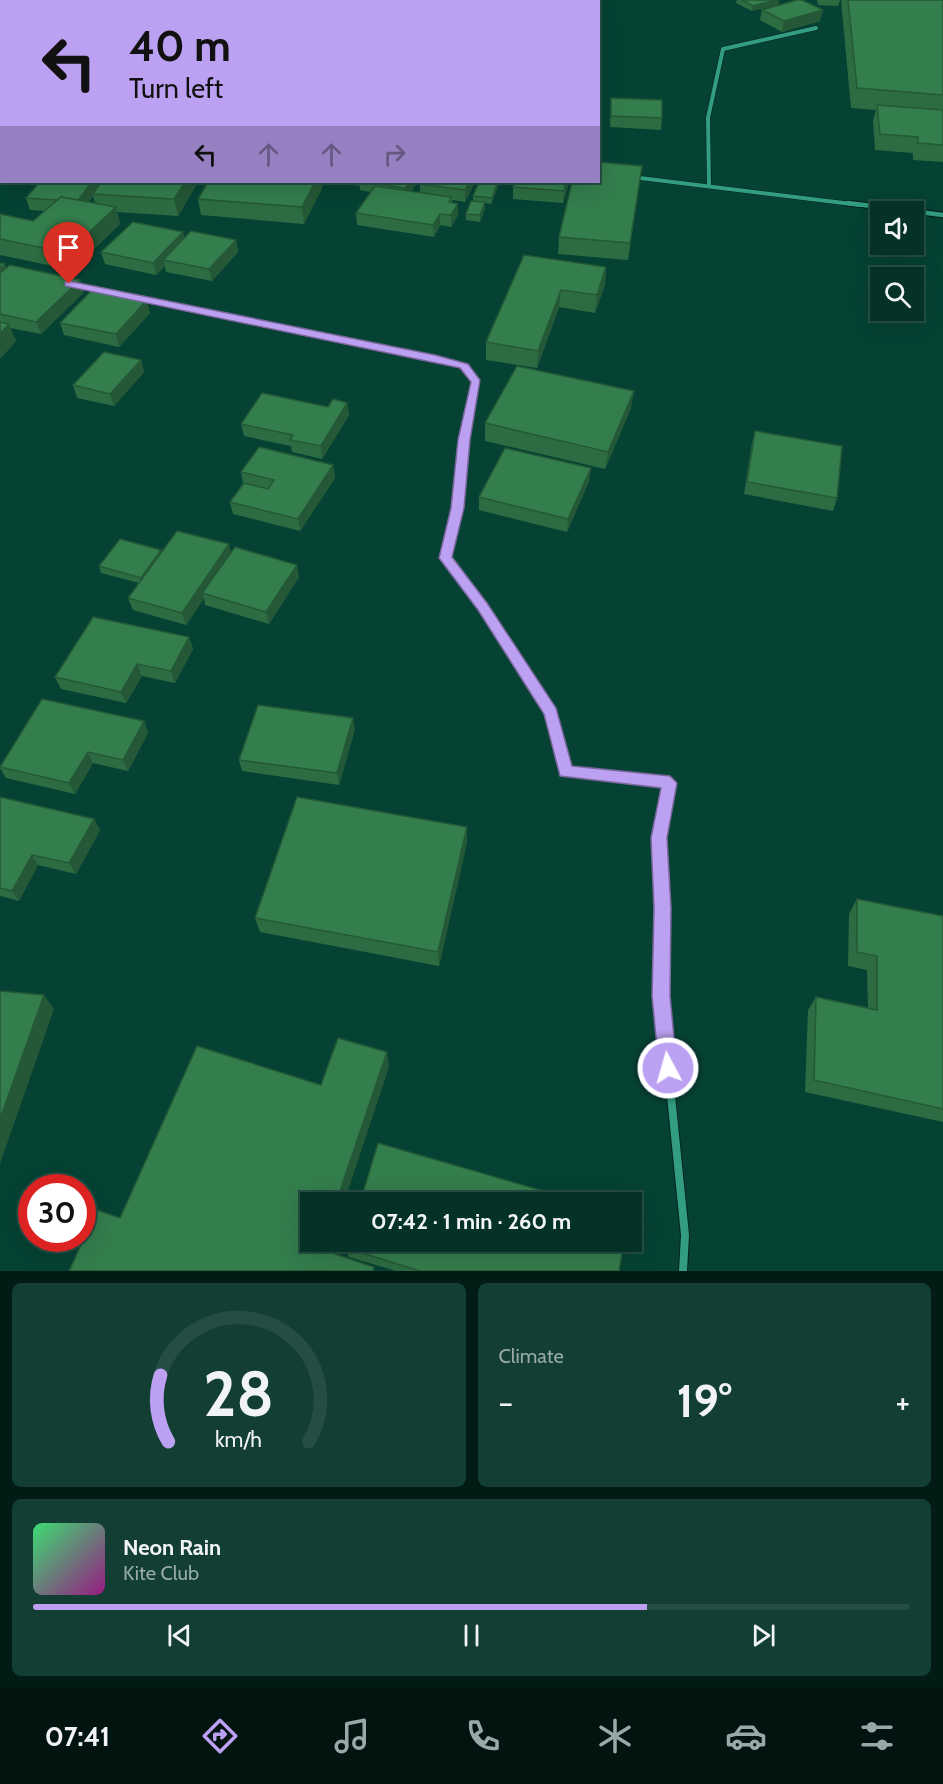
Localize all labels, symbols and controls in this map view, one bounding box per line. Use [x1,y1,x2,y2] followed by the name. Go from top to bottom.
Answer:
[129,20,231,72] text: 40 m
[30,24,108,102] icon: left
[129,72,223,105] text: Turn left
[189,138,222,171] icon: left
[252,138,285,171] icon: ahead
[315,138,348,171] icon: ahead
[378,138,411,171] icon: right
[870,201,924,321] map controls
[870,201,924,255] button: sound
[43,222,94,284] pin
[52,231,85,264] icon: arrive
[870,267,924,321] button: search
[636,1036,700,1100] position arrow
[18,1174,96,1252] speed limit sign: 30
[371,1208,571,1235] text: 07:42 · 1 min · 260 m
[499,1344,564,1368] text: Climate
[203,1356,274,1432] text: 28
[677,1374,732,1428] text: 19°
[499,1382,513,1422] text: −
[895,1382,910,1422] text: +
[215,1426,262,1452] text: km/h
[123,1534,221,1561] text: Neon Rain
[123,1561,199,1585] text: Kite Club
[163,1619,196,1652] icon: previous
[455,1619,488,1652] icon: pause
[747,1619,780,1652] icon: next
[199,1715,241,1757] icon: directions
[331,1715,373,1757] icon: music
[462,1715,504,1757] icon: phone
[594,1715,636,1757] icon: climate
[725,1715,767,1757] icon: car
[856,1715,898,1757] icon: filters
[45,1720,110,1753] text: 07:41

